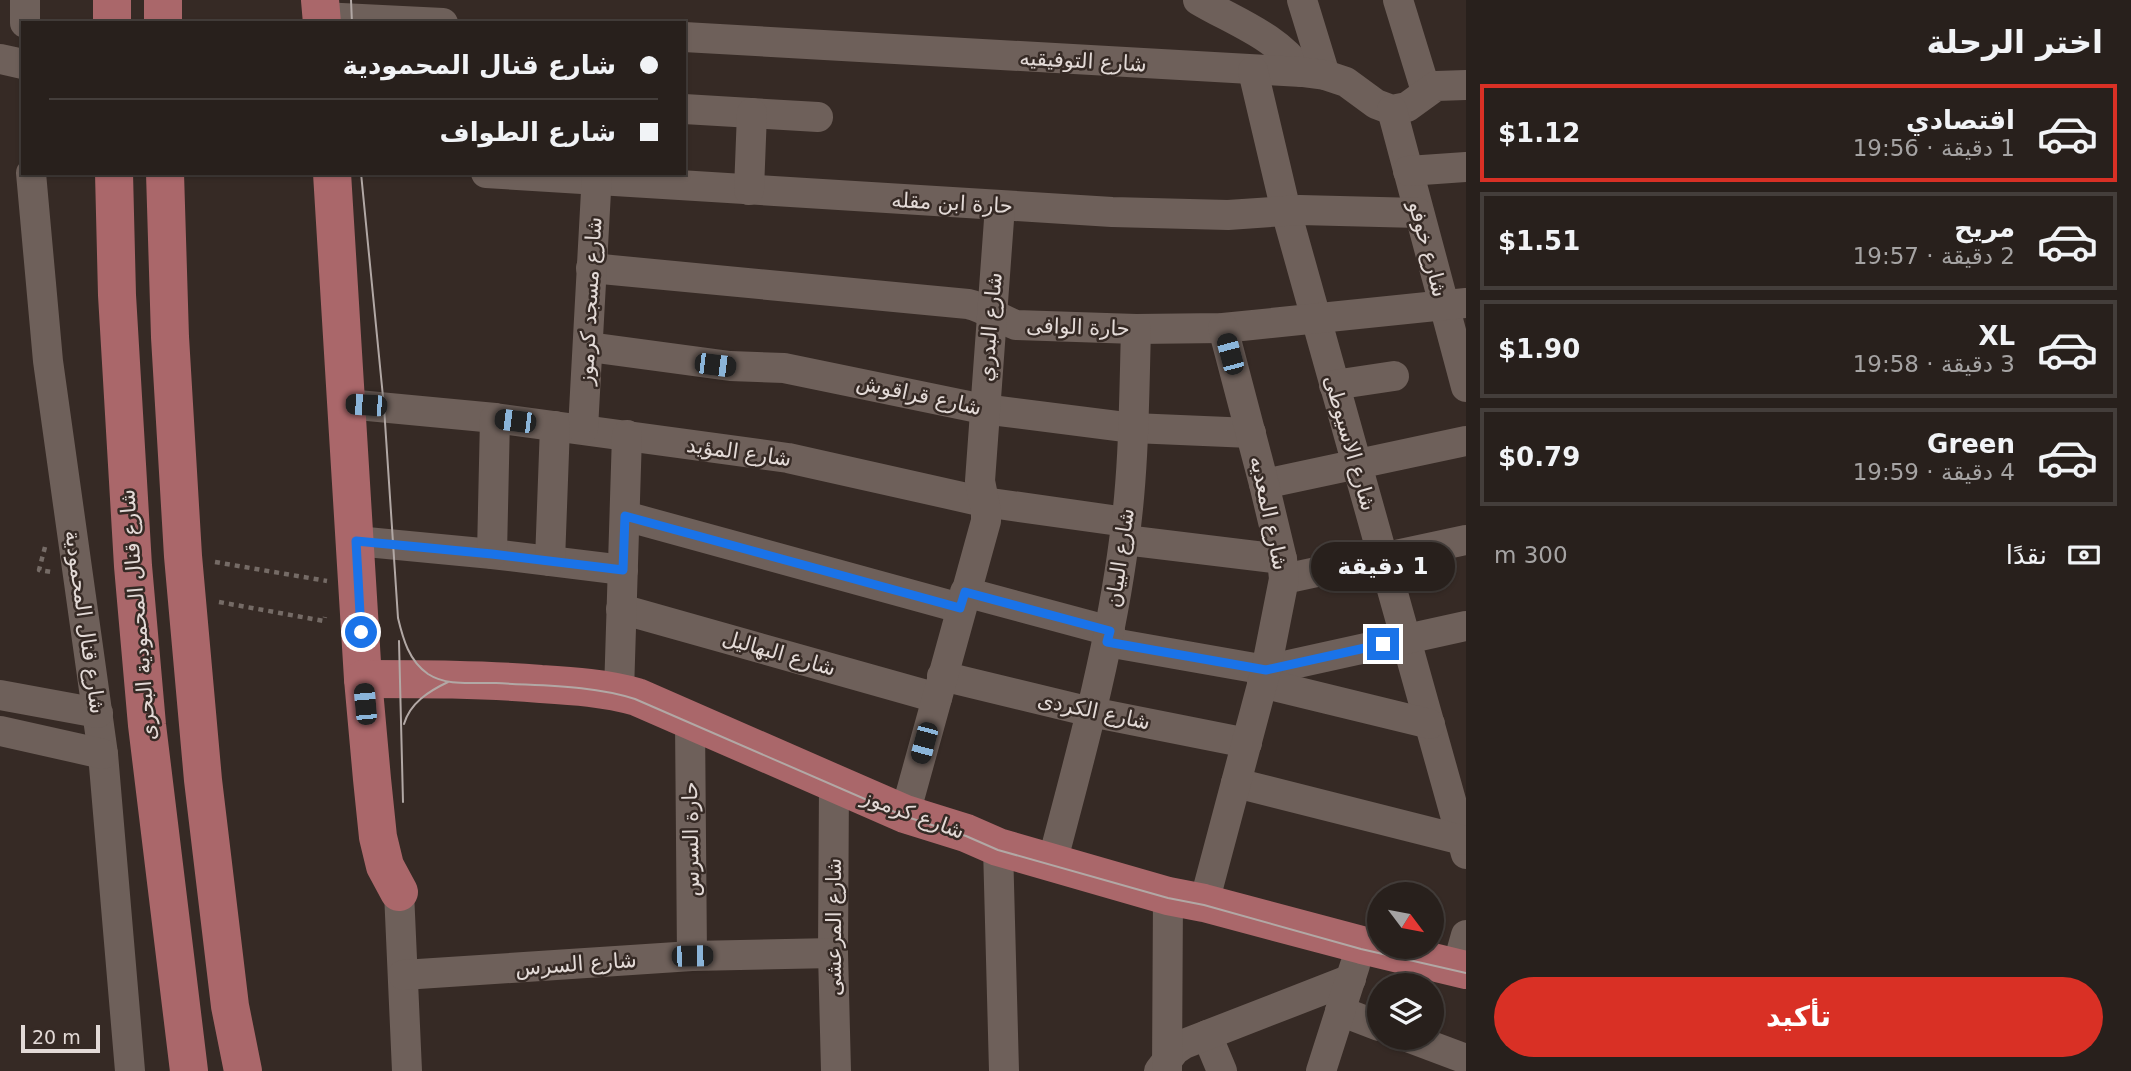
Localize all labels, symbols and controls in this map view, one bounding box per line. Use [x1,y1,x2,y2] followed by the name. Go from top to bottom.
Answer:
[1926,23,2103,61] text: اختر الرحلة
[1019,46,1147,76] street label: شارع التوفيقيه
[342,50,616,80] text: شارع قنال المحمودية
[2036,102,2099,165] icon: car
[1906,105,2015,135] text: اقتصادي
[439,117,616,147] text: شارع الطواف
[1498,118,1580,148] text: $1.12
[1853,135,2015,161] text: 1 دقيقة · 19:56
[891,188,1013,218] street label: حارة ابن مقله
[1403,198,1452,299] street label: شارع خوفو
[2036,210,2099,273] icon: car
[1954,213,2015,243] text: مريح
[574,216,606,387] street label: شارع مسجد كرموز
[1498,226,1580,256] text: $1.51
[1853,243,2015,269] text: 2 دقيقة · 19:57
[973,271,1007,383] street label: شارع البدري
[1026,313,1130,341] street label: حارة الوافى
[2036,318,2099,381] icon: car
[1978,321,2015,351] text: XL
[1215,331,1246,377] car
[1498,334,1580,364] text: $1.90
[1853,351,2015,377] text: 3 دقيقة · 19:58
[693,352,738,378] car
[854,370,984,420] street label: شارع قراقوش
[1319,372,1381,514] street label: شارع الاسيوطى
[345,393,388,417] car
[493,408,538,434] car
[2036,426,2099,489] icon: car
[1927,429,2015,459] text: Green
[685,433,793,471] street label: شارع المؤيد
[1498,442,1580,472] text: $0.79
[1245,454,1293,572] street label: شارع المعديه
[1853,459,2015,485] text: 4 دقيقة · 19:59
[115,488,161,742] street label: شارع قنال المحمودية البحرى
[1101,507,1139,609] street label: شارع البيان
[60,529,110,715] street label: شارع قنال المحمودية
[2065,536,2103,574] icon: cash
[2006,540,2047,570] text: نقدًا
[1311,542,1455,592] callout: 1 دقيقة
[1494,542,1568,568] text: 300 m
[1338,553,1428,579] text: 1 دقيقة
[345,616,377,648] route start
[720,625,838,681] street label: شارع البهاليل
[1367,628,1399,660] route end
[353,682,378,726] car
[1035,687,1153,735] street label: شارع الكردى
[909,720,940,766] car
[678,781,704,897] street label: حارة السرس
[858,784,967,844] street label: شارع كرموز
[822,858,846,996] street label: شارع المرعشى
[1367,882,1444,959] north arrow
[1367,882,1444,1050] map controls
[671,945,714,967] car
[515,948,637,980] street label: شارع السرس
[1367,973,1444,1050] button: layers
[1494,977,2103,1057] button: تأكيد
[21,1022,100,1054] scale bar
[32,1026,81,1048] text: 20 m

